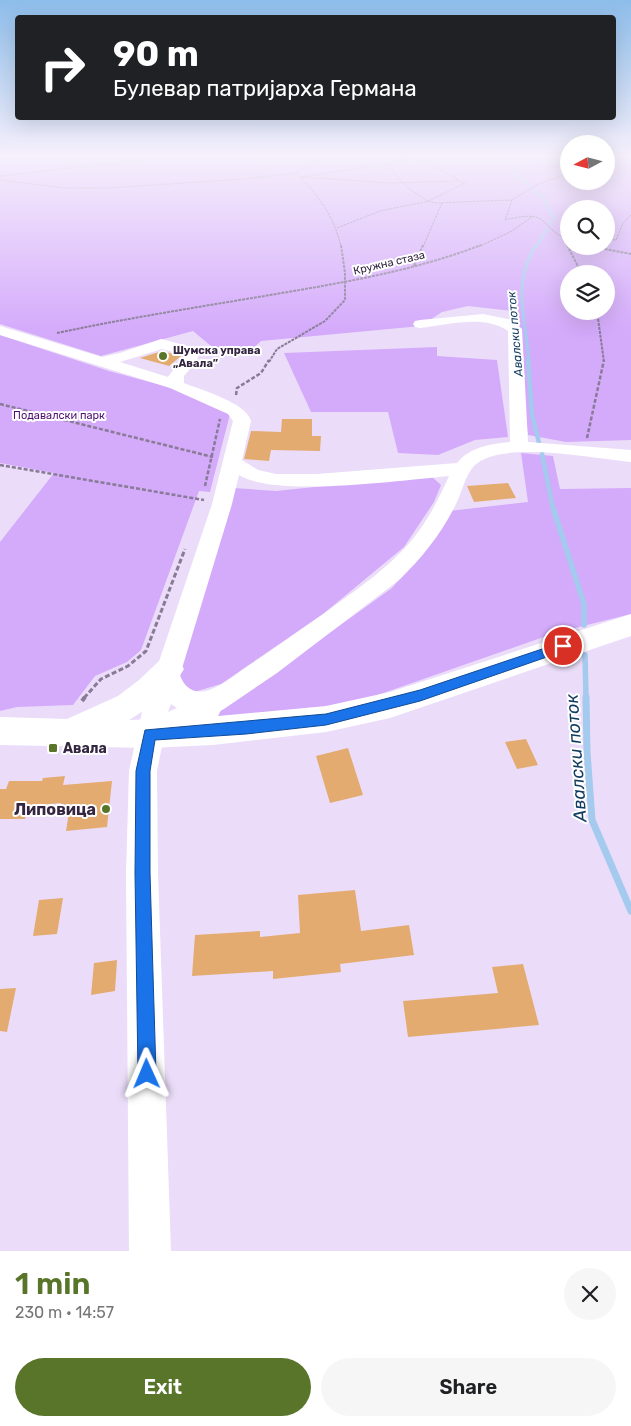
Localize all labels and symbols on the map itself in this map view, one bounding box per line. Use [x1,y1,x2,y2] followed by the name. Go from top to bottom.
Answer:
[560,135,615,190] north arrow
[352,248,426,278] street label: Кружна стаза
[504,290,526,378] water label: Авалски поток
[173,344,260,370] place label: Шумска управа „Авала”
[157,350,169,362] marker: Шумска управа „Авала”
[13,409,105,422] park label: Подавалски парк
[542,625,584,667] pin
[561,693,592,824] water label: Авалски поток
[63,740,107,757] place label: Авала
[47,742,59,754] marker: Авала
[14,800,96,819] place label: Липовица
[100,803,112,815] marker: Липовица
[120,1047,172,1099] position arrow

